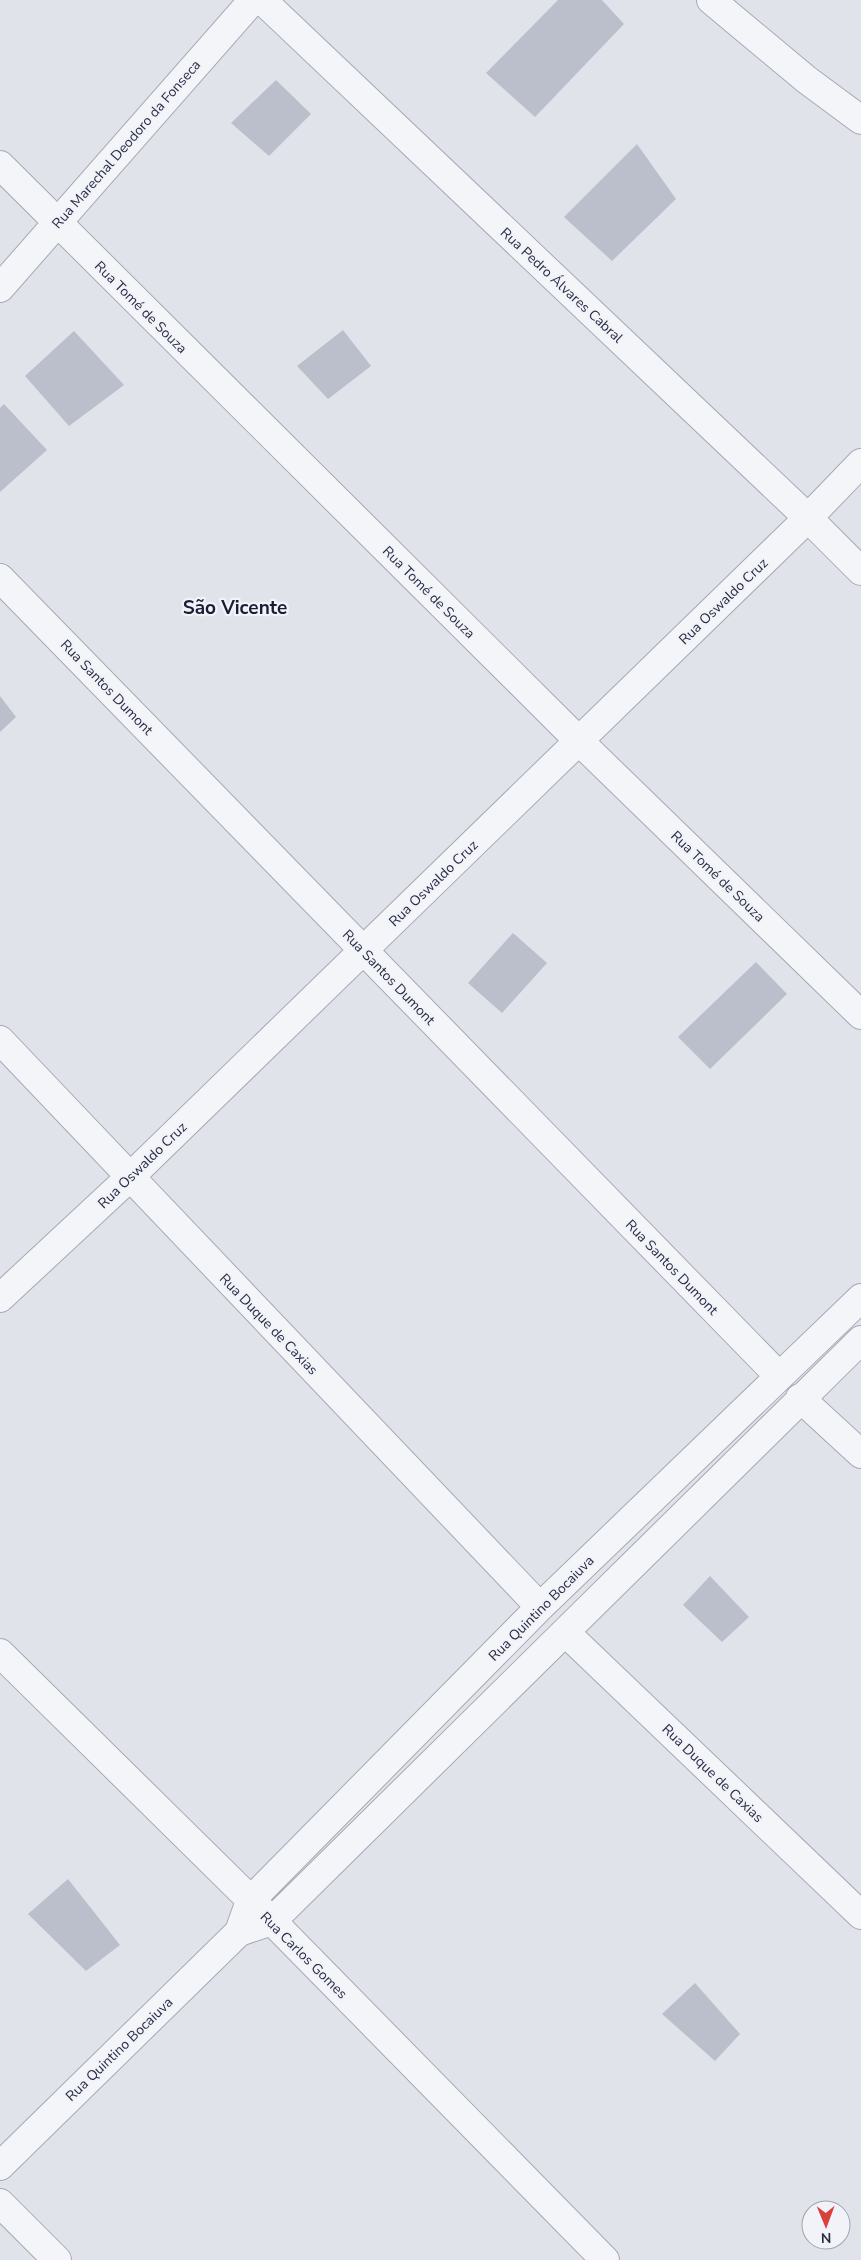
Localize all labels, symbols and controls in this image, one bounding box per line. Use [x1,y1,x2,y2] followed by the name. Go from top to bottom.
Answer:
[48,56,205,233] street label: Rua Marechal Deodoro da Fonseca
[496,223,628,348] street label: Rua Pedro Álvares Cabral
[90,257,191,358] street label: Rua Tomé de Souza
[378,542,479,643] street label: Rua Tomé de Souza
[675,554,772,649] street label: Rua Oswaldo Cruz
[183,595,287,621] district label: São Vicente
[56,635,157,739] street label: Rua Santos Dumont
[667,827,769,926] street label: Rua Tomé de Souza
[385,836,482,931] street label: Rua Oswaldo Cruz
[338,925,439,1029] street label: Rua Santos Dumont
[94,1118,191,1213] street label: Rua Oswaldo Cruz
[621,1215,722,1319] street label: Rua Santos Dumont
[215,1270,322,1379] street label: Rua Duque de Caxias
[484,1551,598,1665] street label: Rua Quintino Bocaiuva
[658,1720,768,1827] street label: Rua Duque de Caxias
[256,1908,352,2003] street label: Rua Carlos Gomes
[62,1993,177,2106] street label: Rua Quintino Bocaiuva
[801,2200,851,2250] north arrow
[821,2228,832,2247] text: N

